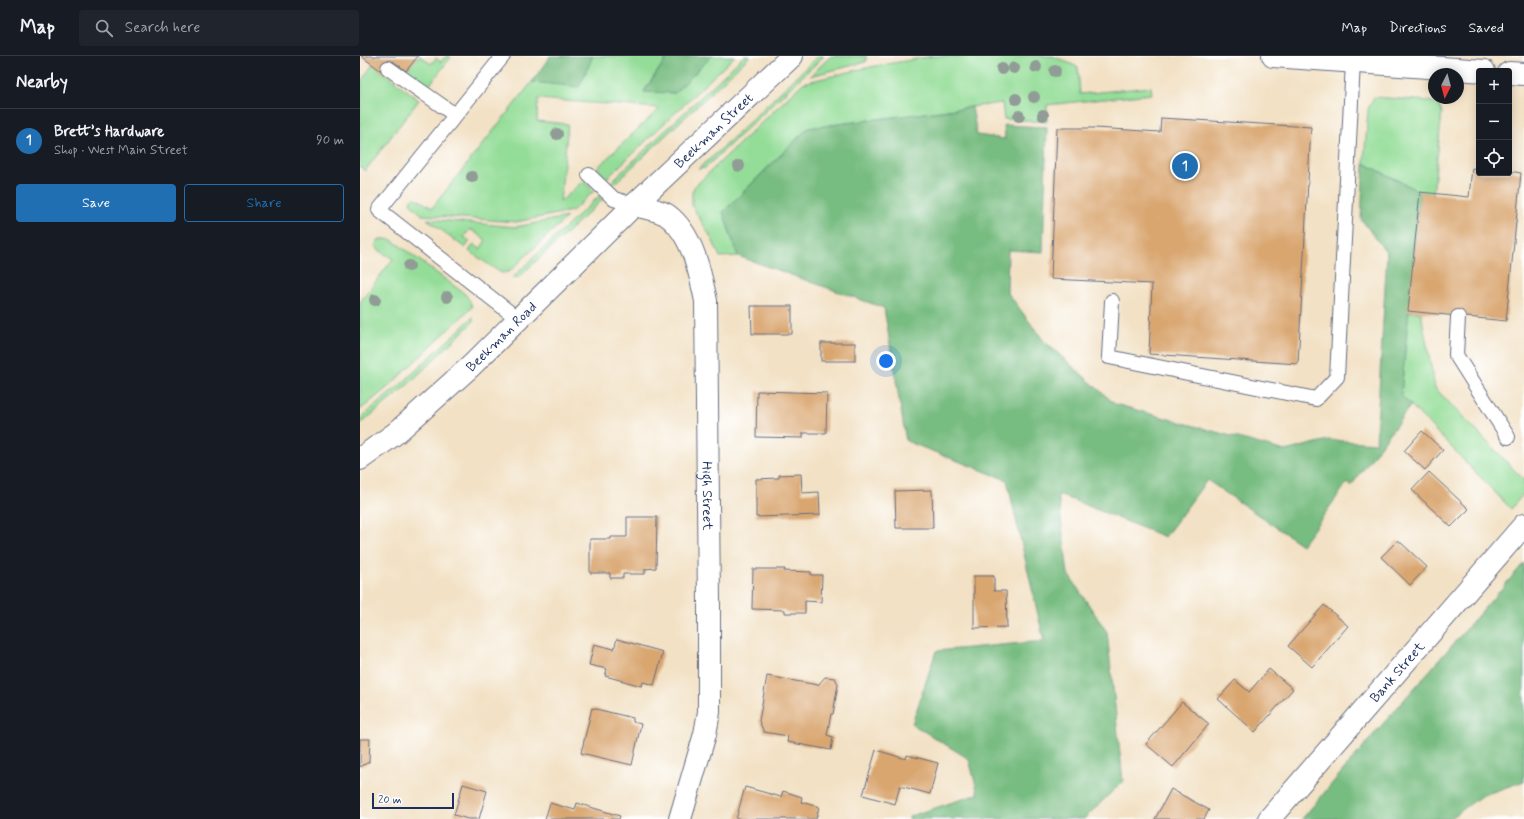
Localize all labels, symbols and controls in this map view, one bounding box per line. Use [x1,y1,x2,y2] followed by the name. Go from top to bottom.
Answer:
[79,10,359,46] search box
[20,15,55,40] text: Map
[93,17,115,39] icon: search
[125,18,200,38] text: Search here
[1341,19,1367,37] text: Map
[1389,19,1447,37] text: Directions
[1469,19,1504,37] text: Saved
[1428,68,1464,104] north arrow
[1476,68,1512,176] map controls
[1476,68,1512,104] button: +
[16,71,68,93] text: Nearby
[671,89,757,173] street label: Beekman Street
[1476,104,1512,140] button: −
[54,122,164,142] text: Brett’s Hardware
[26,132,32,149] text: 1
[316,132,344,149] text: 90 m
[1476,140,1512,176] button: locate
[54,142,188,159] text: Shop · West Main Street
[1172,151,1198,181] pin: 1
[16,184,176,222] button: Save
[184,184,344,222] button: Share
[462,298,541,376] street label: Beekman Road
[876,351,896,371] your location
[696,461,716,531] street label: High Street
[1366,638,1429,707] street label: Bank Street
[372,791,454,810] scale bar
[378,793,401,807] text: 20 m

